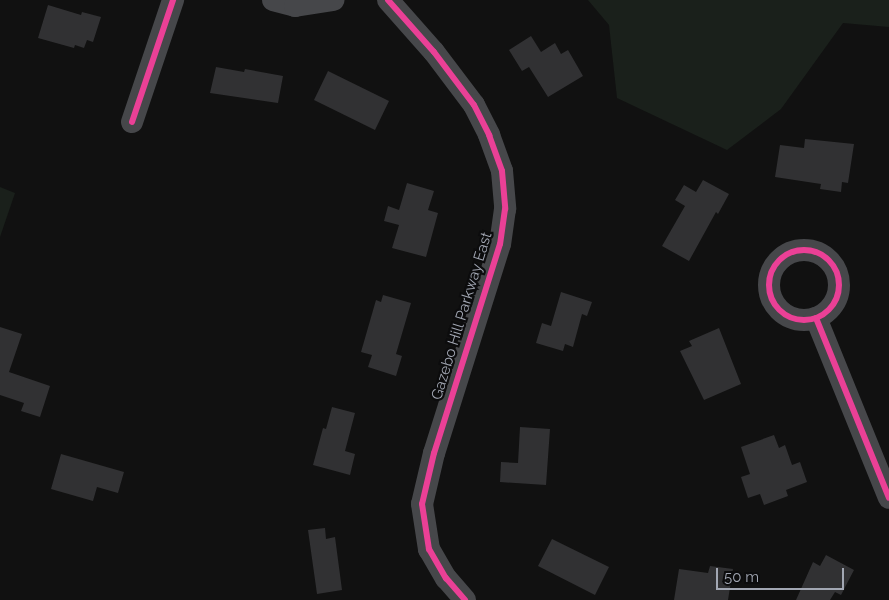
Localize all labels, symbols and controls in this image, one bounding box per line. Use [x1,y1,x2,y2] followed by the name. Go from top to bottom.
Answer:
[428,230,496,402] street label: Gazebo Hill Parkway East
[719,558,846,590] scale bar
[724,568,759,586] text: 50 m

